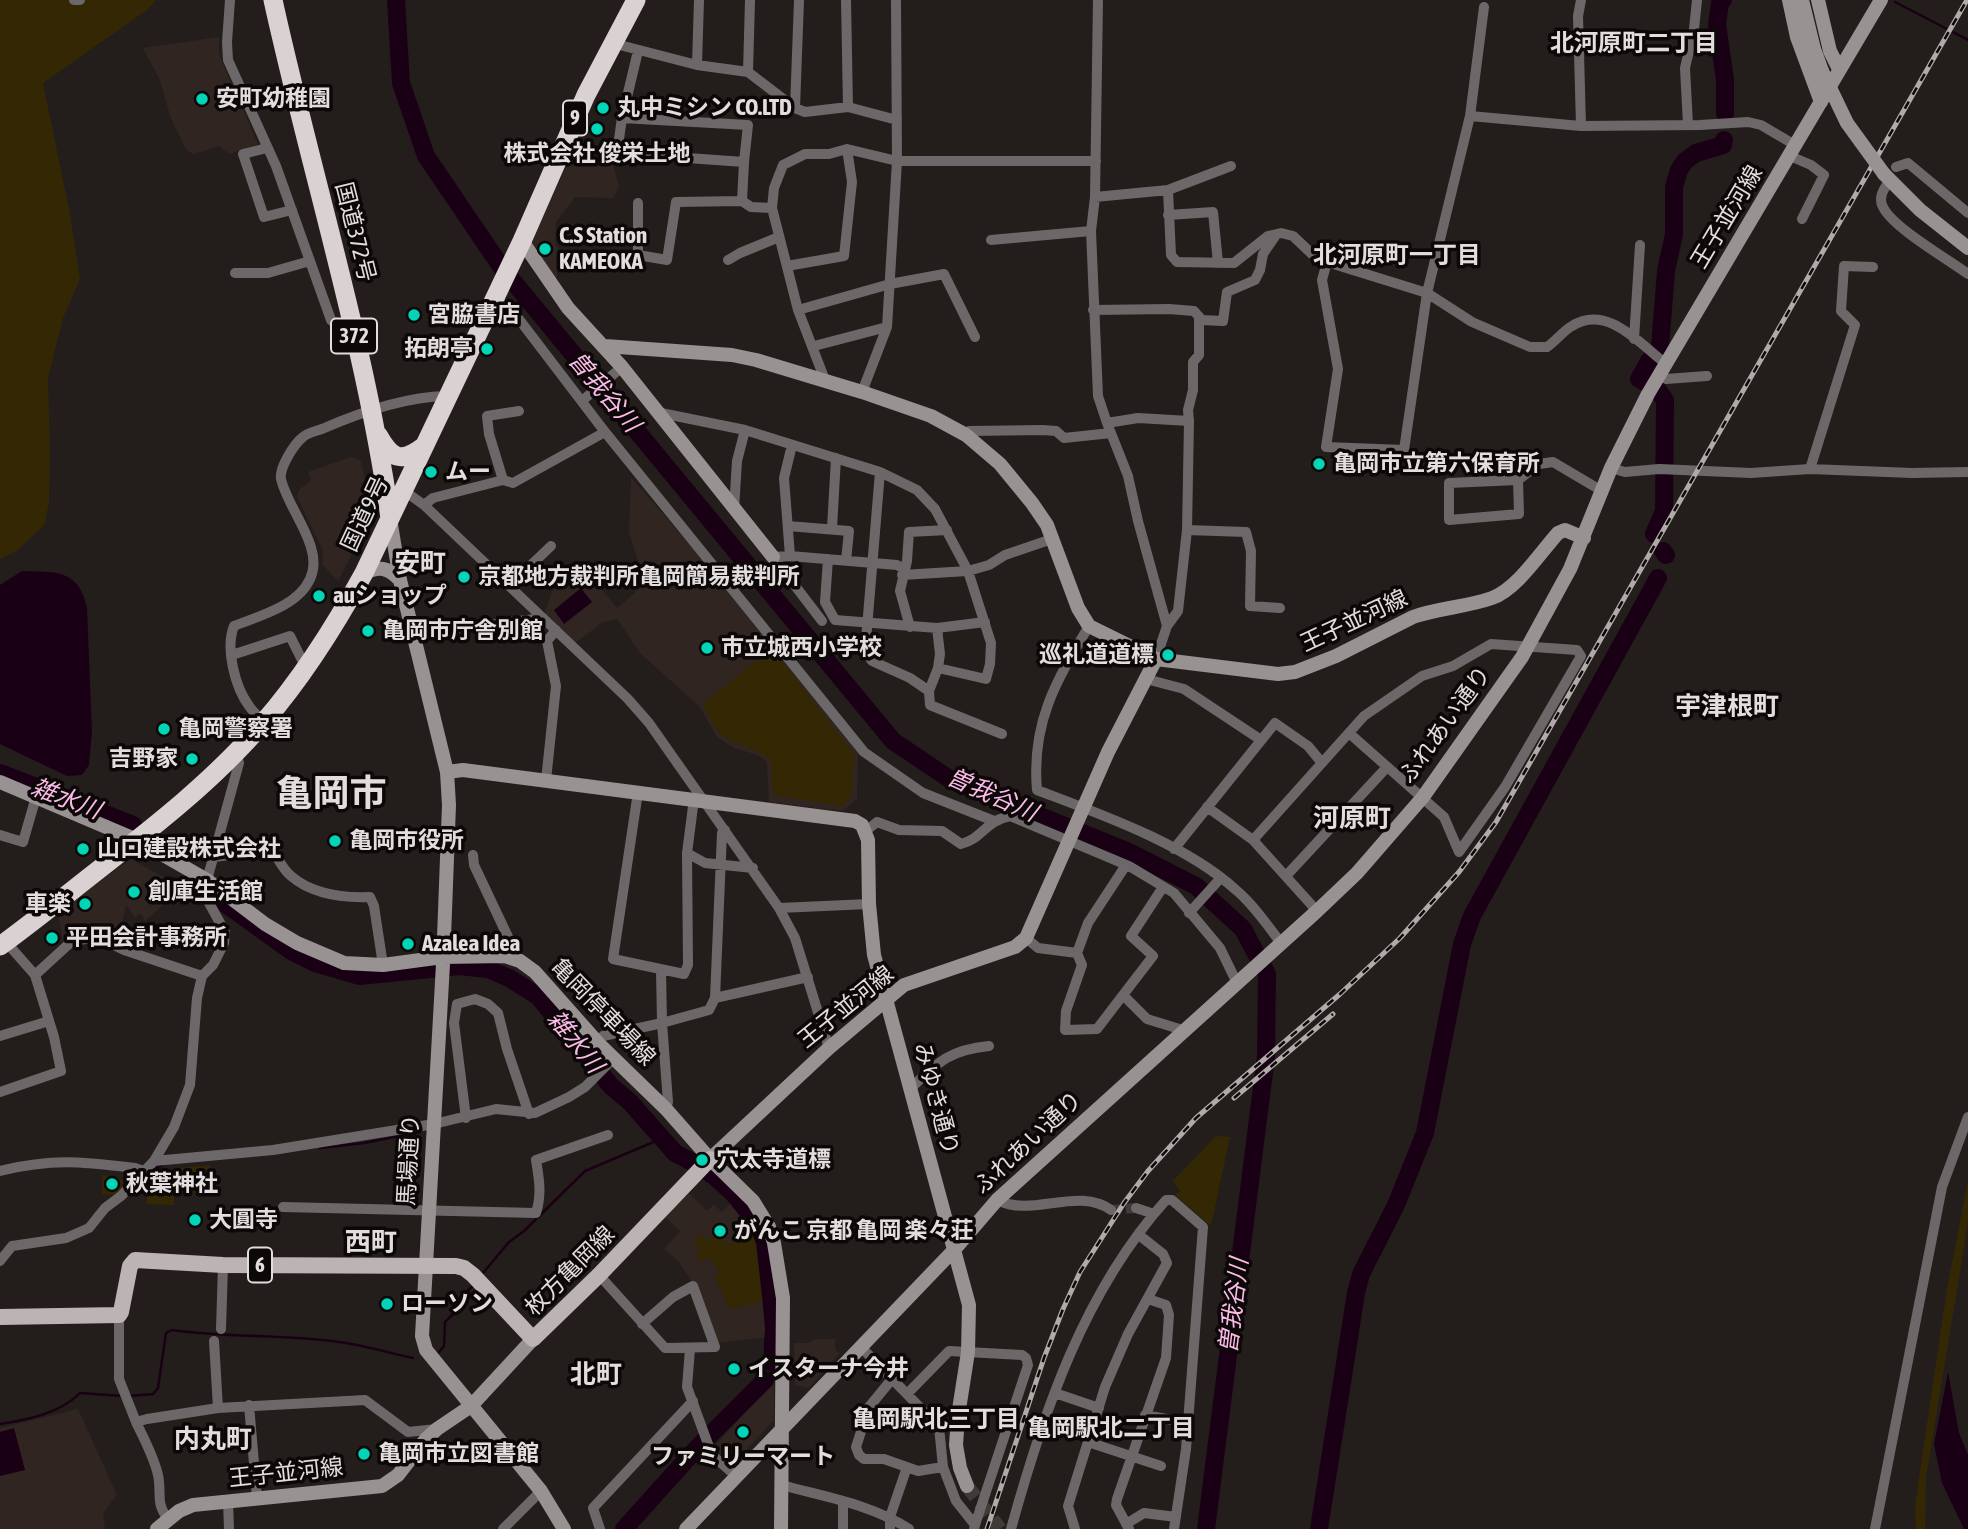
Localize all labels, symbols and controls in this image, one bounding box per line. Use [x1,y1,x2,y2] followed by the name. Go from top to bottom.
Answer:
[1550,29,1718,57] district label: 北河原町二丁目
[216,85,331,113] place label: 安町幼稚園
[194,91,210,107] marker: 安町幼稚園
[617,94,792,122] place label: 丸中ミシン CO.LTD
[563,100,587,136] road number: 9
[595,100,611,116] marker: 丸中ミシン CO.LTD
[589,121,605,137] marker: 株式会社 俊栄土地
[503,140,691,168] place label: 株式会社 俊栄土地
[1686,161,1768,273] street label: 王子並河線
[329,179,381,285] street label: 国道372号
[559,222,647,276] place label: C.S Station KAMEOKA
[537,241,553,257] marker: C.S Station KAMEOKA
[1313,241,1481,269] district label: 北河原町一丁目
[428,301,520,329] place label: 宮脇書店
[406,307,422,323] marker: 宮脇書店
[331,318,377,354] road number: 372
[404,335,473,363] place label: 拓朗亭
[479,341,495,357] marker: 拓朗亭
[562,346,646,438] water label: 曽我谷川
[1333,450,1540,478] place label: 亀岡市立第六保育所
[1311,456,1327,472] marker: 亀岡市立第六保育所
[445,458,491,486] place label: ムー
[423,464,439,480] marker: ムー
[336,472,394,556] street label: 国道9号
[394,548,446,580] district label: 安町
[478,563,800,591] place label: 京都地方裁判所亀岡簡易裁判所
[456,569,472,585] marker: 京都地方裁判所亀岡簡易裁判所
[333,582,447,610] place label: auショップ
[1296,584,1412,658] street label: 王子並河線
[311,588,327,604] marker: auショップ
[382,617,543,645] place label: 亀岡市庁舎別館
[360,623,376,639] marker: 亀岡市庁舎別館
[721,634,882,662] place label: 市立城西小学校
[699,640,715,656] marker: 市立城西小学校
[1039,641,1154,669] place label: 巡礼道道標
[1160,647,1176,663] marker: 巡礼道道標
[1393,661,1497,789] street label: ふれあい通り
[1675,691,1779,723] district label: 宇津根町
[178,715,293,743] place label: 亀岡警察署
[156,721,172,737] marker: 亀岡警察署
[109,745,178,773] place label: 吉野家
[184,751,200,767] marker: 吉野家
[942,762,1042,828] water label: 曽我谷川
[276,772,386,816] district label: 亀岡市
[27,773,105,825] water label: 雑水川
[1313,803,1391,835] district label: 河原町
[349,827,464,855] place label: 亀岡市役所
[327,833,343,849] marker: 亀岡市役所
[97,835,281,863] place label: 山口建設株式会社
[75,841,91,857] marker: 山口建設株式会社
[148,878,263,906] place label: 創庫生活館
[126,884,142,900] marker: 創庫生活館
[25,890,71,918] place label: 車楽
[77,896,93,912] marker: 車楽
[66,924,227,952] place label: 平田会計事務所
[44,930,60,946] marker: 平田会計事務所
[422,930,520,958] place label: Azalea Idea
[400,936,416,952] marker: Azalea Idea
[545,953,661,1071] street label: 亀岡停車場線
[793,960,899,1054] street label: 王子並河線
[541,1005,609,1079] water label: 雑水川
[908,1040,964,1158] street label: みゆき通り
[968,1086,1088,1200] street label: ふれあい通り
[393,1113,425,1207] street label: 馬場通り
[716,1146,831,1174] place label: 穴太寺道標
[694,1152,710,1168] marker: 穴太寺道標
[126,1170,218,1198] place label: 秋葉神社
[104,1176,120,1192] marker: 秋葉神社
[209,1206,278,1234] place label: 大圓寺
[187,1212,203,1228] marker: 大圓寺
[734,1217,973,1245] place label: がんこ 京都 亀岡 楽々荘
[520,1221,620,1321] street label: 枚方亀岡線
[712,1223,728,1239] marker: がんこ 京都 亀岡 楽々荘
[345,1227,397,1259] district label: 西町
[248,1248,272,1282] road number: 6
[1214,1257,1254,1355] water label: 曽我谷川
[401,1290,493,1318] place label: ローソン
[379,1296,395,1312] marker: ローソン
[748,1355,909,1383] place label: イスターナ今井
[570,1359,622,1391] district label: 北町
[726,1361,742,1377] marker: イスターナ今井
[852,1405,1020,1433] district label: 亀岡駅北三丁目
[1027,1414,1195,1442] district label: 亀岡駅北二丁目
[174,1424,252,1456] district label: 内丸町
[735,1424,751,1440] marker: ファミリーマート
[378,1440,539,1468] place label: 亀岡市立図書館
[651,1443,835,1471] place label: ファミリーマート
[356,1446,372,1462] marker: 亀岡市立図書館
[227,1453,345,1493] street label: 王子並河線

